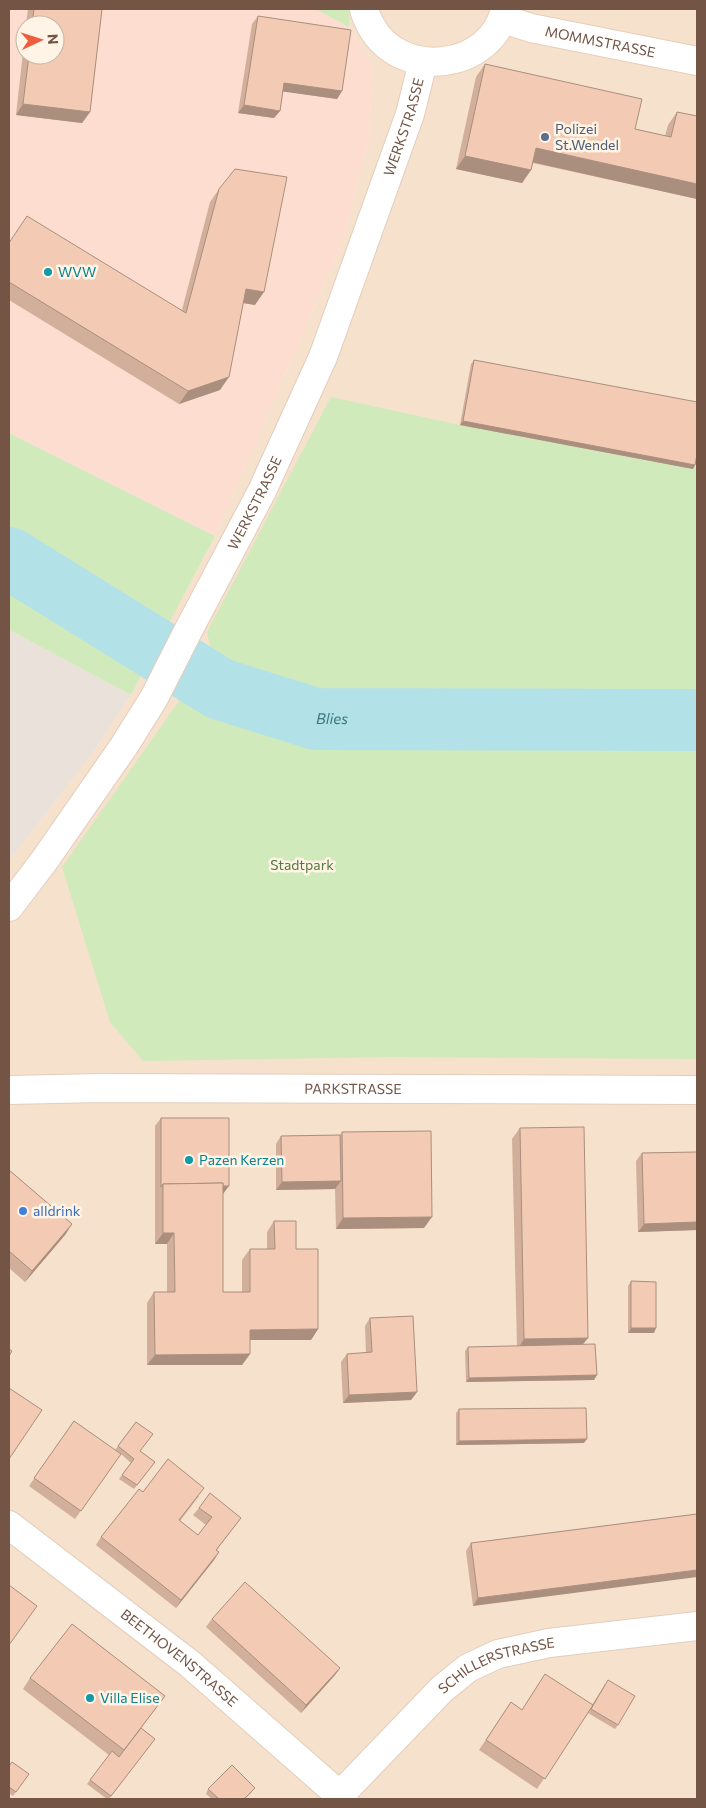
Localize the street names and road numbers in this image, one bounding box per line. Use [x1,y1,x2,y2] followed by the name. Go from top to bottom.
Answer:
[544,22,657,61] street label: MOMMSTRASSE
[379,76,427,178] street label: WERKSTRASSE
[224,453,285,552] street label: WERKSTRASSE
[304,1080,402,1097] street label: PARKSTRASSE
[118,1605,242,1710] street label: BEETHOVENSTRASSE
[434,1633,555,1697] street label: SCHILLERSTRASSE

